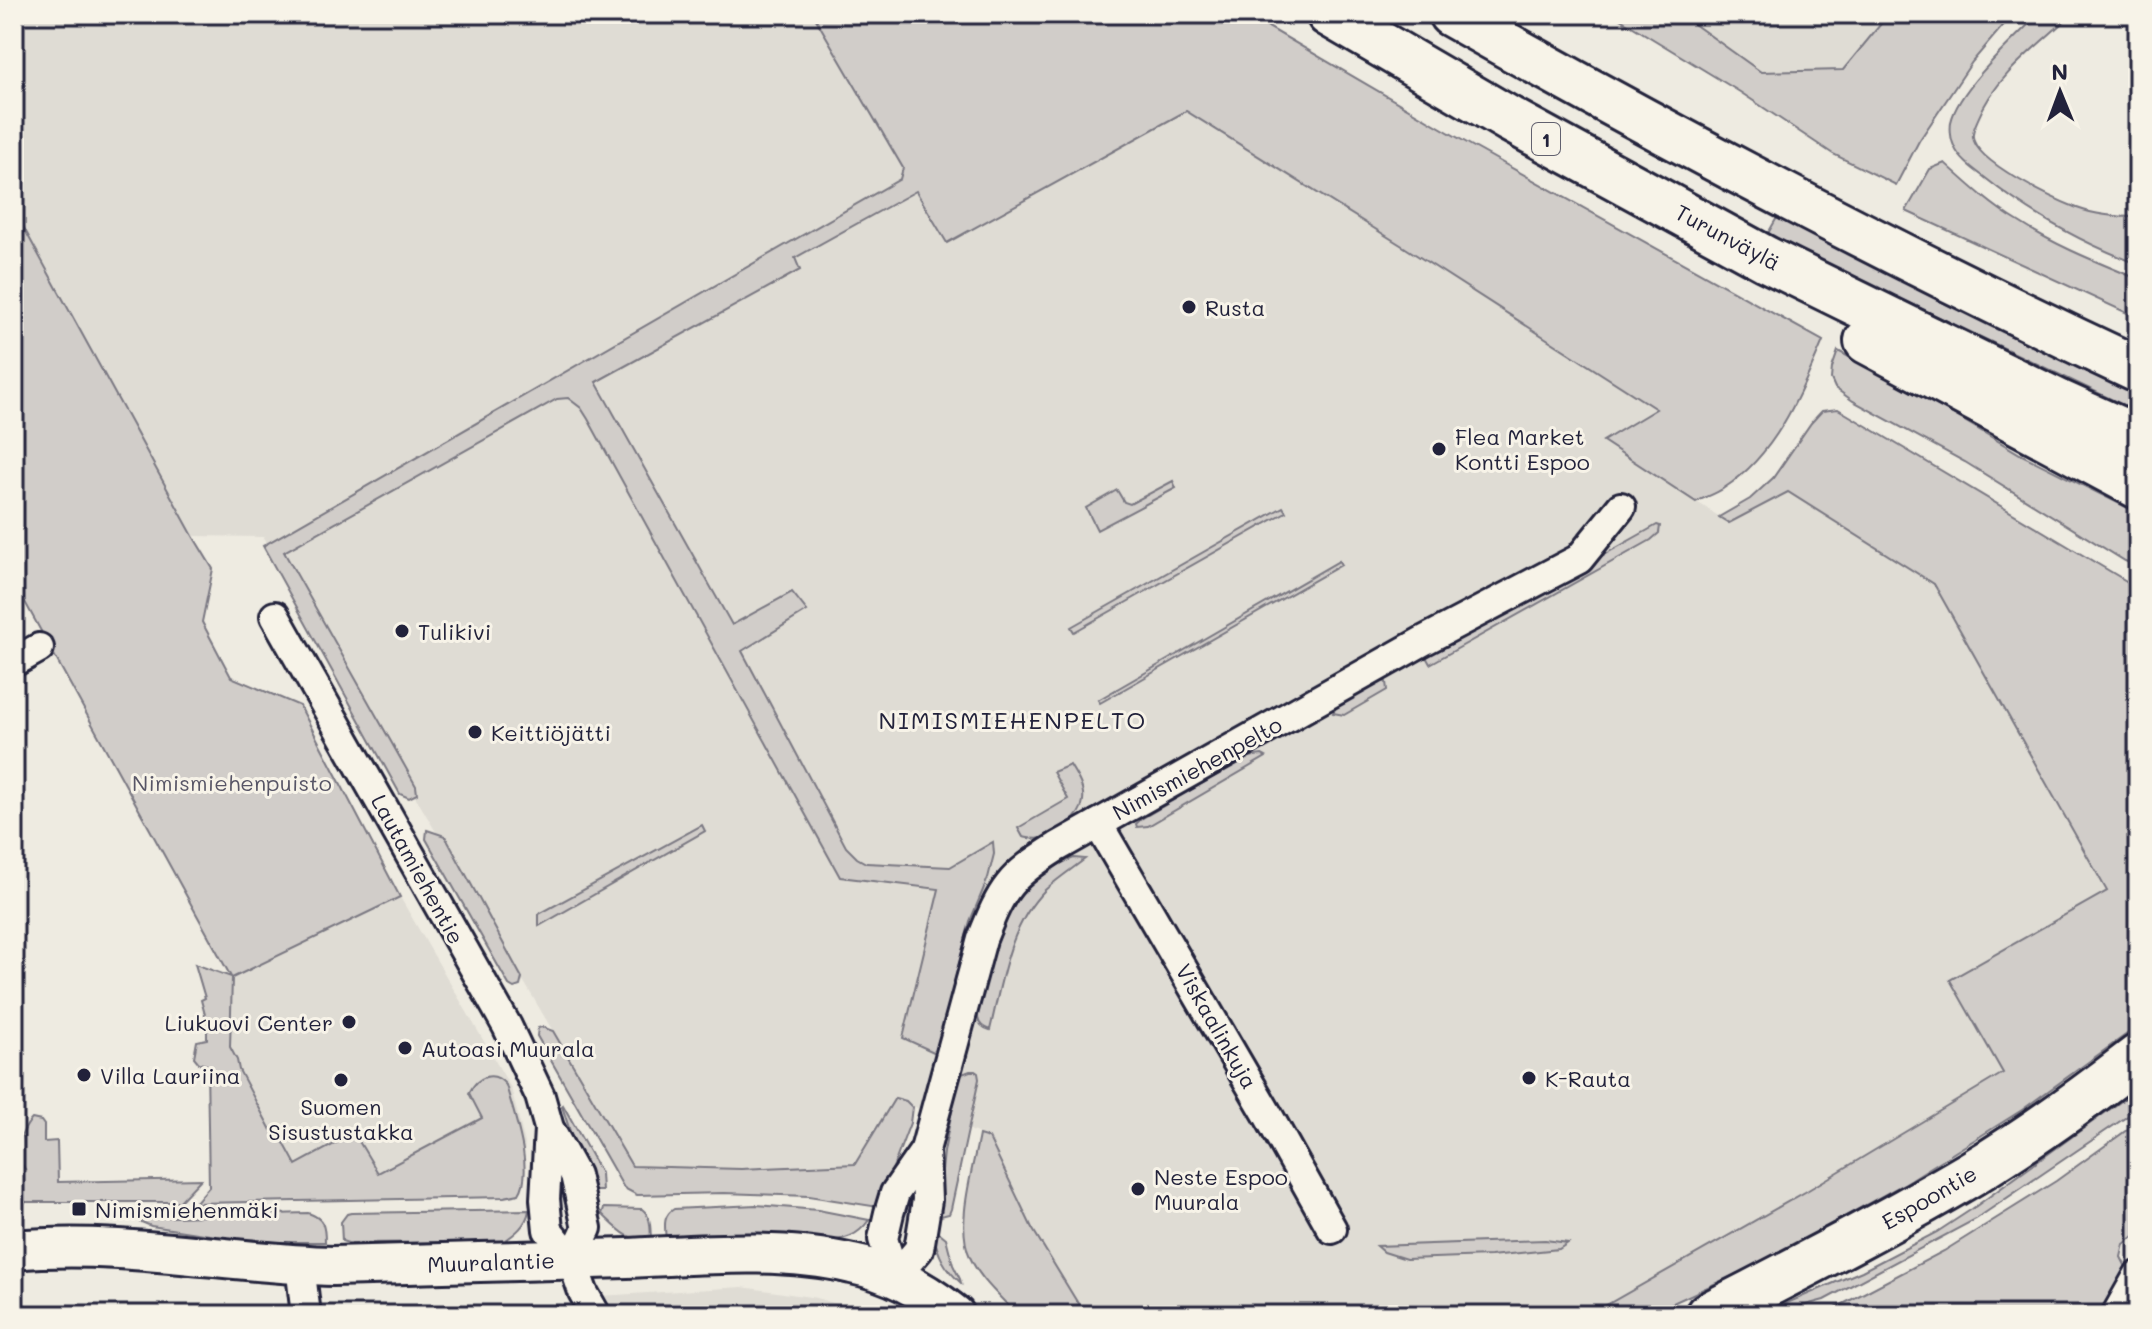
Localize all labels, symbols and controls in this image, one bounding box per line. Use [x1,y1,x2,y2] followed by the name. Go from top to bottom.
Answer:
[2020,52,2100,132] north arrow
[2051,57,2068,86] text: N
[1532,123,1560,155] road number: 1
[1671,197,1785,277] street label: Turunväylä
[1205,293,1265,322] place label: Rusta
[1180,298,1198,316] marker: Rusta
[1455,422,1590,476] place label: Flea Market Kontti Espoo
[1430,440,1448,458] marker: Flea Market Kontti Espoo
[418,617,491,646] place label: Tulikivi
[393,622,411,640] marker: Tulikivi
[879,704,1147,735] district label: NIMISMIEHENPELTO
[1107,709,1287,827] street label: Nimismiehenpelto
[491,718,611,747] place label: Keittiöjätti
[466,723,484,741] marker: Keittiöjätti
[132,768,332,797] park label: Nimismiehenpuisto
[365,789,471,949] street label: Lautamiehentie
[1169,958,1265,1094] street label: Viskaalinkuja
[165,1008,333,1037] place label: Liukuovi Center
[340,1013,358,1031] marker: Liukuovi Center
[421,1034,595,1063] place label: Autoasi Muurala
[396,1039,414,1057] marker: Autoasi Muurala
[100,1061,240,1090] place label: Villa Lauriina
[1545,1064,1631,1093] place label: K-Rauta
[75,1066,93,1084] marker: Villa Lauriina
[1520,1069,1538,1087] marker: K-Rauta
[332,1071,350,1089] marker: Suomen Sisustustakka
[268,1092,414,1146] place label: Suomen Sisustustakka
[1876,1158,1982,1236] street label: Espoontie
[1154,1162,1288,1216] place label: Neste Espoo Muurala
[1129,1180,1147,1198] marker: Neste Espoo Muurala
[95,1195,279,1224] place label: Nimismiehenmäki
[70,1200,88,1218] marker: Nimismiehenmäki
[427,1245,555,1279] street label: Muuralantie

